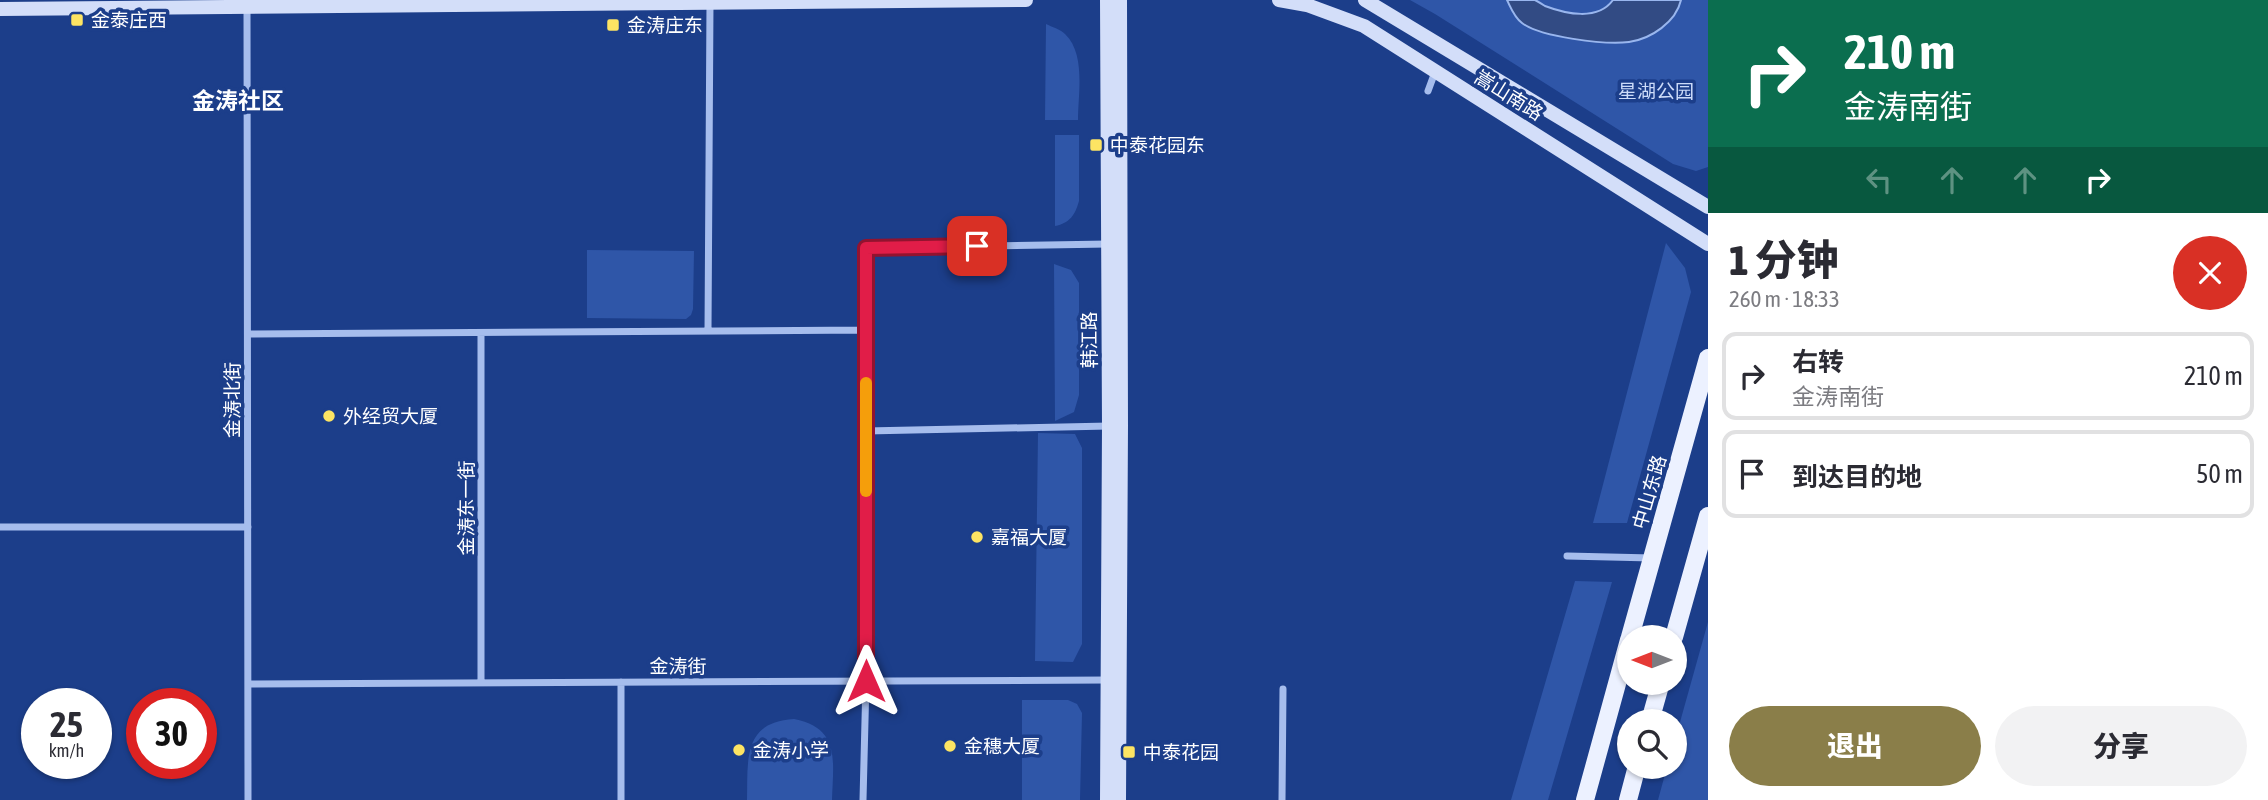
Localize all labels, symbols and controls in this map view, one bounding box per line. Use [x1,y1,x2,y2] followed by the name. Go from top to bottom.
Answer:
[91,9,167,31] place label: 金泰庄西
[69,12,85,28] marker: 金泰庄西
[627,14,703,36] place label: 金涛庄东
[605,17,621,33] marker: 金涛庄东
[1844,23,1955,79] text: 210 m
[1729,28,1820,119] icon: right
[1471,66,1547,124] street label: 嵩山南路
[1618,80,1694,102] park label: 星湖公园
[192,88,284,114] district label: 金涛社区
[1844,88,1972,125] text: 金涛南街
[1110,134,1205,156] place label: 中泰花园东
[1088,137,1104,153] marker: 中泰花园东
[1860,161,1898,199] icon: left
[1933,161,1971,199] icon: ahead
[2006,161,2044,199] icon: ahead
[2079,161,2117,199] icon: right
[947,216,1007,276] pin
[958,227,996,265] icon: arrive
[1729,236,1839,284] text: 1 分钟
[2173,236,2247,310] button: close
[1729,286,1840,312] text: 260 m · 18:33
[1078,311,1100,369] street label: 韩江路
[1792,347,1844,377] text: 右转
[1733,357,1771,395] icon: right
[2184,361,2243,391] text: 210 m
[221,362,243,438] street label: 金涛北街
[1792,384,1884,410] text: 金涛南街
[343,405,438,427] place label: 外经贸大厦
[321,408,337,424] marker: 外经贸大厦
[1628,452,1670,532] street label: 中山东路
[1733,455,1771,493] icon: arrive
[2196,459,2243,489] text: 50 m
[455,460,477,556] street label: 金涛东一街
[1792,462,1922,492] text: 到达目的地
[991,526,1067,548] place label: 嘉福大厦
[969,529,985,545] marker: 嘉福大厦
[1617,625,1687,695] north arrow
[1617,625,1687,779] map controls
[829,644,903,718] position arrow
[649,655,707,677] street label: 金涛街
[126,688,217,779] speed limit sign: 30
[50,704,83,744] text: 25
[1729,706,1981,786] button: 退出
[1995,706,2247,786] button: 分享
[1617,709,1687,779] button: search
[964,735,1040,757] place label: 金穗大厦
[942,738,958,754] marker: 金穗大厦
[753,739,829,761] place label: 金涛小学
[49,740,84,761] text: km/h
[1143,741,1219,763] place label: 中泰花园
[731,742,747,758] marker: 金涛小学
[1121,744,1137,760] marker: 中泰花园

